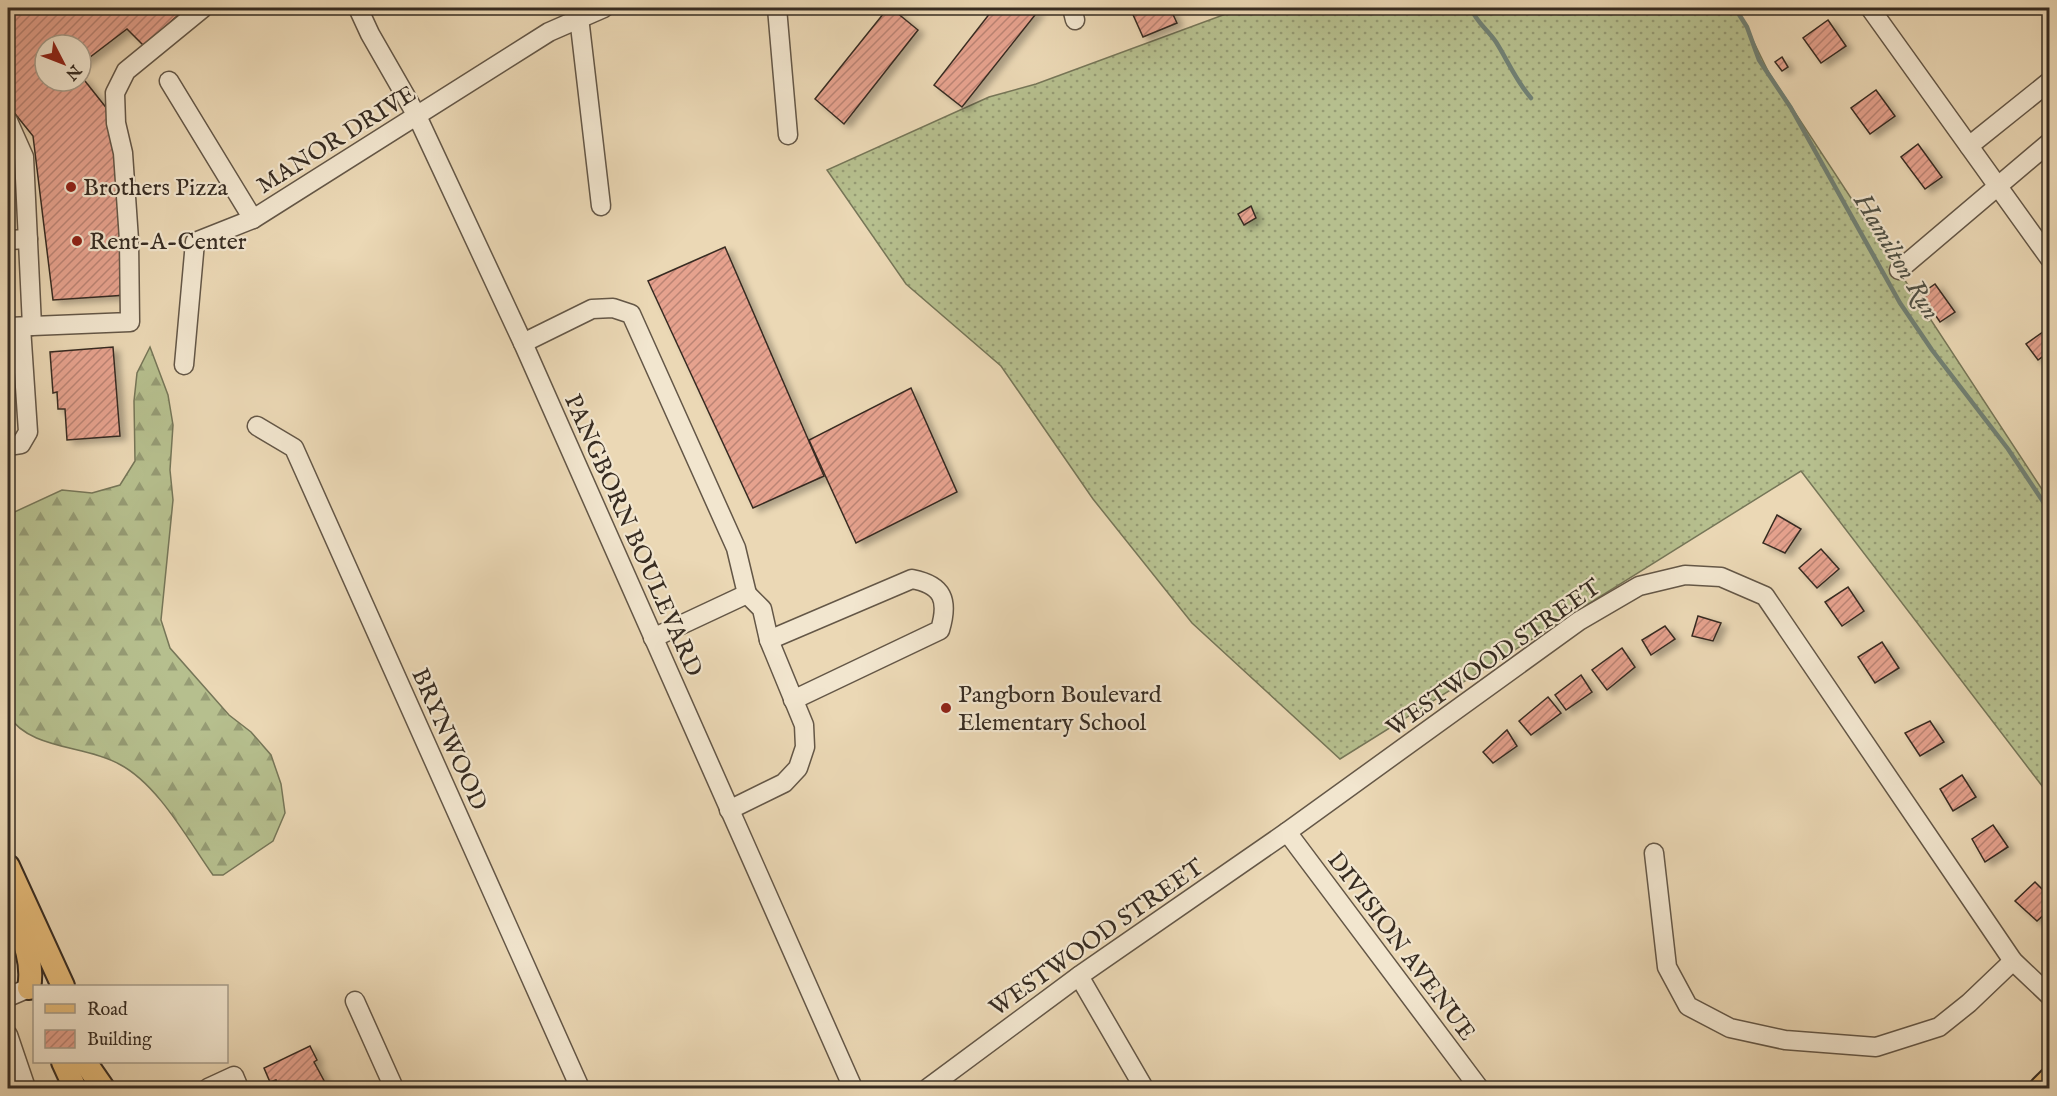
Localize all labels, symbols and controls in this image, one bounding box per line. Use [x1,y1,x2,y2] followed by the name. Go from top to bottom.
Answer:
[33,33,93,93] north arrow
[60,59,85,84] text: N
[251,79,422,202] street label: MANOR DRIVE
[83,173,229,204] place label: Brothers Pizza
[64,180,78,194] marker: Brothers Pizza
[1846,187,1947,326] water label: Hamilton Run
[89,227,247,258] place label: Rent-A-Center
[70,234,84,248] marker: Rent-A-Center
[556,390,709,682] street label: PANGBORN BOULEVARD
[1381,572,1608,744] street label: WESTWOOD STREET
[403,664,494,816] street label: BRYNWOOD
[958,680,1162,739] place label: Pangborn Boulevard Elementary School
[939,701,953,715] marker: Pangborn Boulevard Elementary School
[1320,846,1482,1047] street label: DIVISION AVENUE
[984,852,1211,1024] street label: WESTWOOD STREET
[33,985,228,1063] legend
[87,999,128,1022] text: Road
[87,1029,152,1052] text: Building

